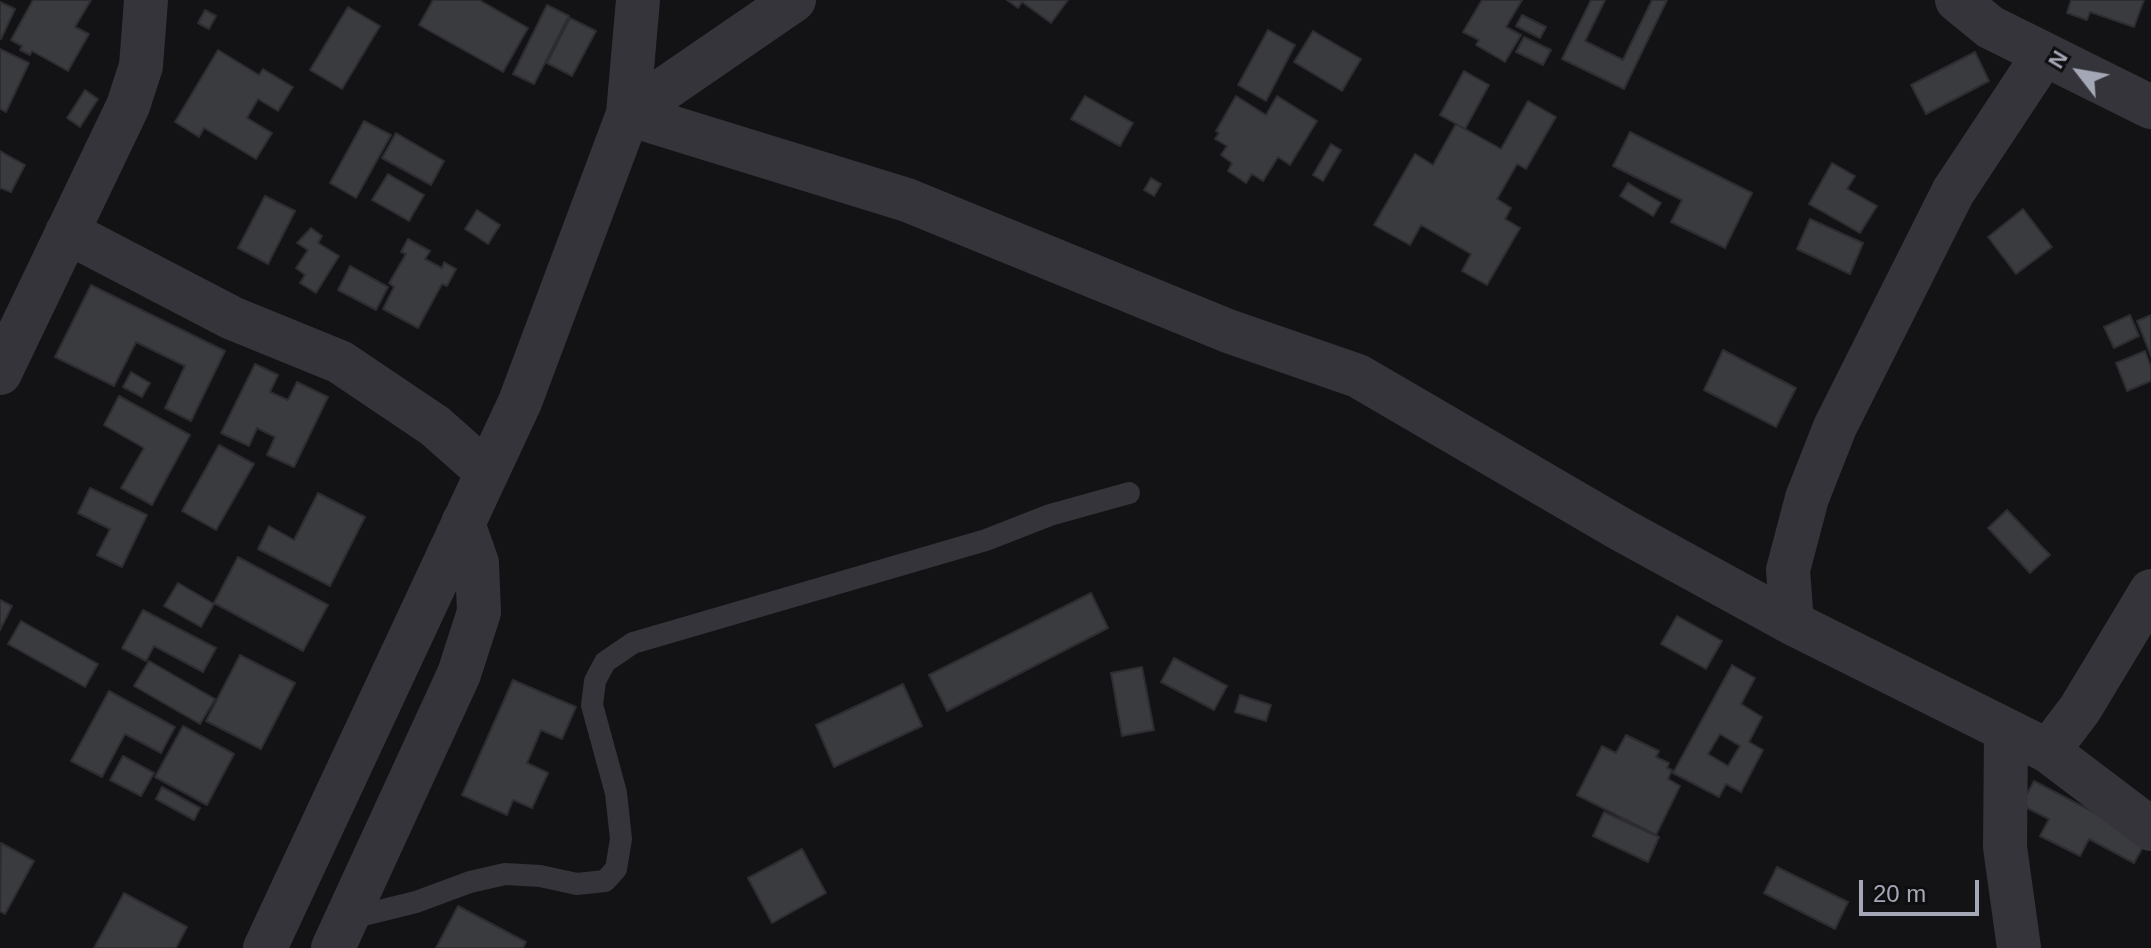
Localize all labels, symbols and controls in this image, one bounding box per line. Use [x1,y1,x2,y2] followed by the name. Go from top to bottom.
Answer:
[2039,32,2119,112] north arrow
[2043,46,2073,73] text: N
[1863,864,1983,914] scale bar
[1873,880,1926,907] text: 20 m

